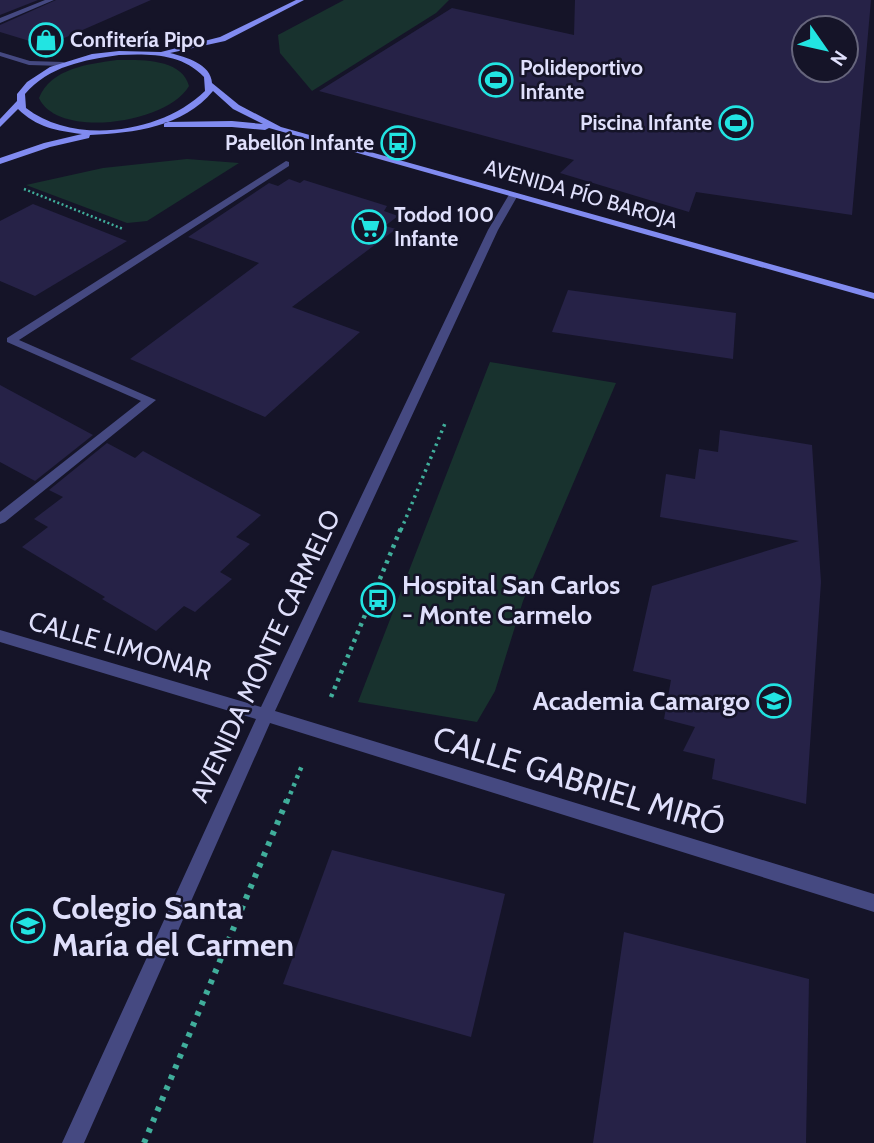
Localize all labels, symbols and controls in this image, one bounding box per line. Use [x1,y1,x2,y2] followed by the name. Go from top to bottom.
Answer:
[790,14,860,84] north arrow
[27,21,65,59] shop icon: Confitería Pipo
[70,27,205,52] place label: Confitería Pipo
[825,46,852,70] text: N
[520,55,643,104] place label: Polideportivo Infante
[477,61,515,99] sports icon: Polideportivo Infante
[717,104,755,142] sports icon: Piscina Infante
[580,110,712,135] place label: Piscina Infante
[379,124,417,162] bus stop icon: Pabellón Infante
[225,130,374,155] place label: Pabellón Infante
[482,154,681,233] street label: AVENIDA PÍO BAROJA
[394,202,494,251] place label: Todod 100 Infante
[350,208,388,246] supermarket icon: Todod 100 Infante
[183,505,347,807] street label: AVENIDA MONTE CARMELO
[402,569,620,631] place label: Hospital San Carlos - Monte Carmelo
[359,581,397,619] bus stop icon: Hospital San Carlos - Monte Carmelo
[25,605,215,687] street label: CALLE LIMONAR
[755,682,793,720] school or university icon: Academia Camargo
[533,685,750,717] place label: Academia Camargo
[429,718,730,843] street label: CALLE GABRIEL MIRÓ
[52,888,294,964] place label: Colegio Santa María del Carmen
[9,907,47,945] school or university icon: Colegio Santa María del Carmen

